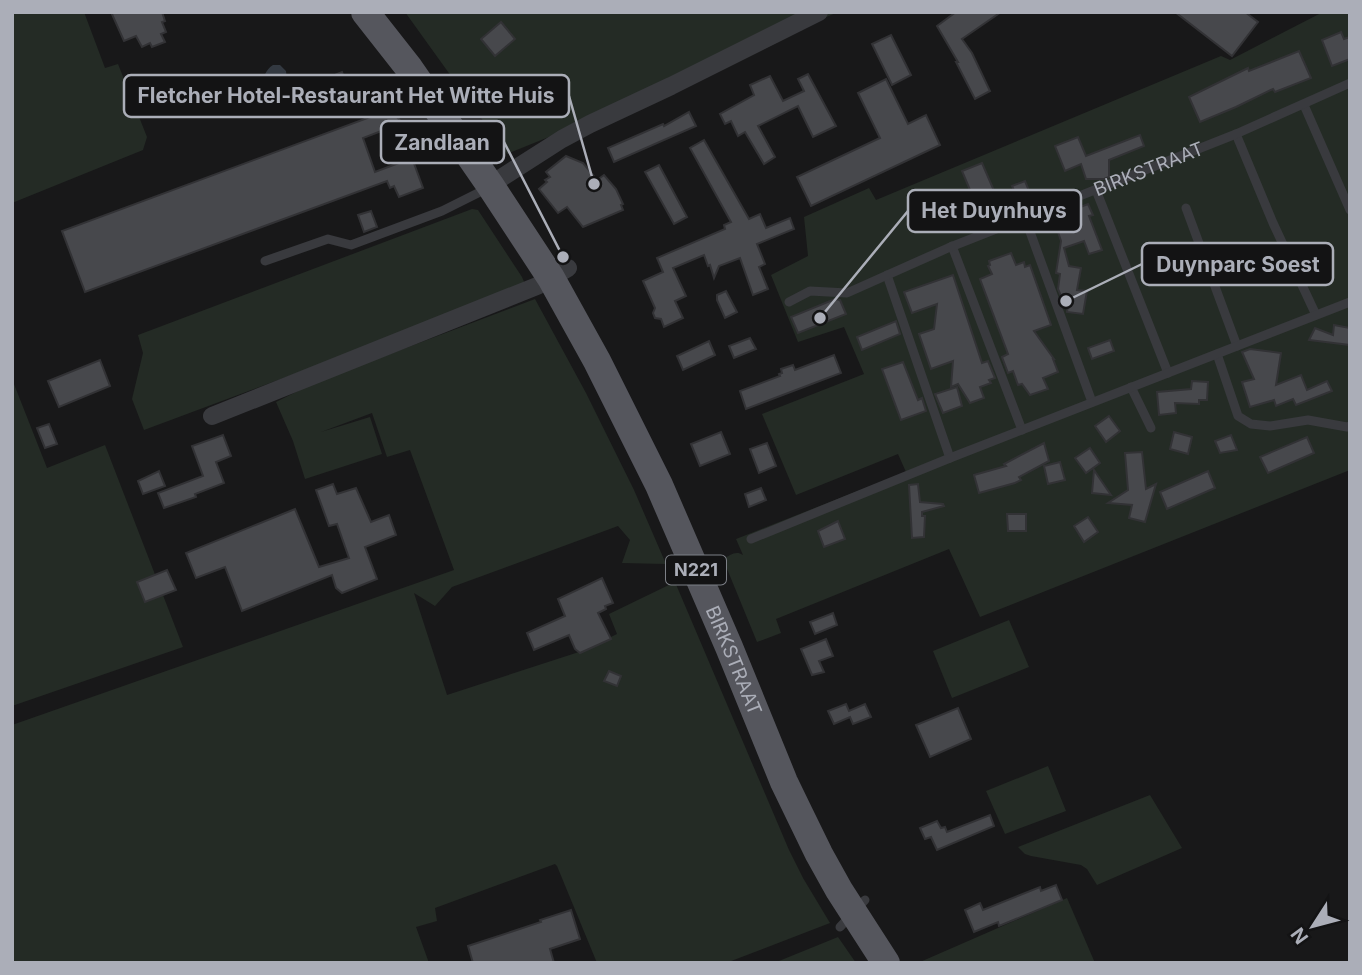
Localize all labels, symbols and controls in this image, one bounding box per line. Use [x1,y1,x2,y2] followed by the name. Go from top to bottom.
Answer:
[124,75,569,117] callout: Fletcher Hotel-Restaurant Het Witte Huis
[137,83,555,108] text: Fletcher Hotel-Restaurant Het Witte Huis
[381,121,504,163] callout: Zandlaan
[394,130,490,155] text: Zandlaan
[1090,137,1207,201] street label: BIRKSTRAAT
[908,190,1081,232] callout: Het Duynhuys
[921,198,1067,223] text: Het Duynhuys
[1142,243,1333,285] callout: Duynparc Soest
[1156,252,1320,277] text: Duynparc Soest
[666,556,726,584] road number: N221
[701,602,766,719] street label: BIRKSTRAAT
[1278,891,1348,961] north arrow
[1286,923,1313,948] text: N

